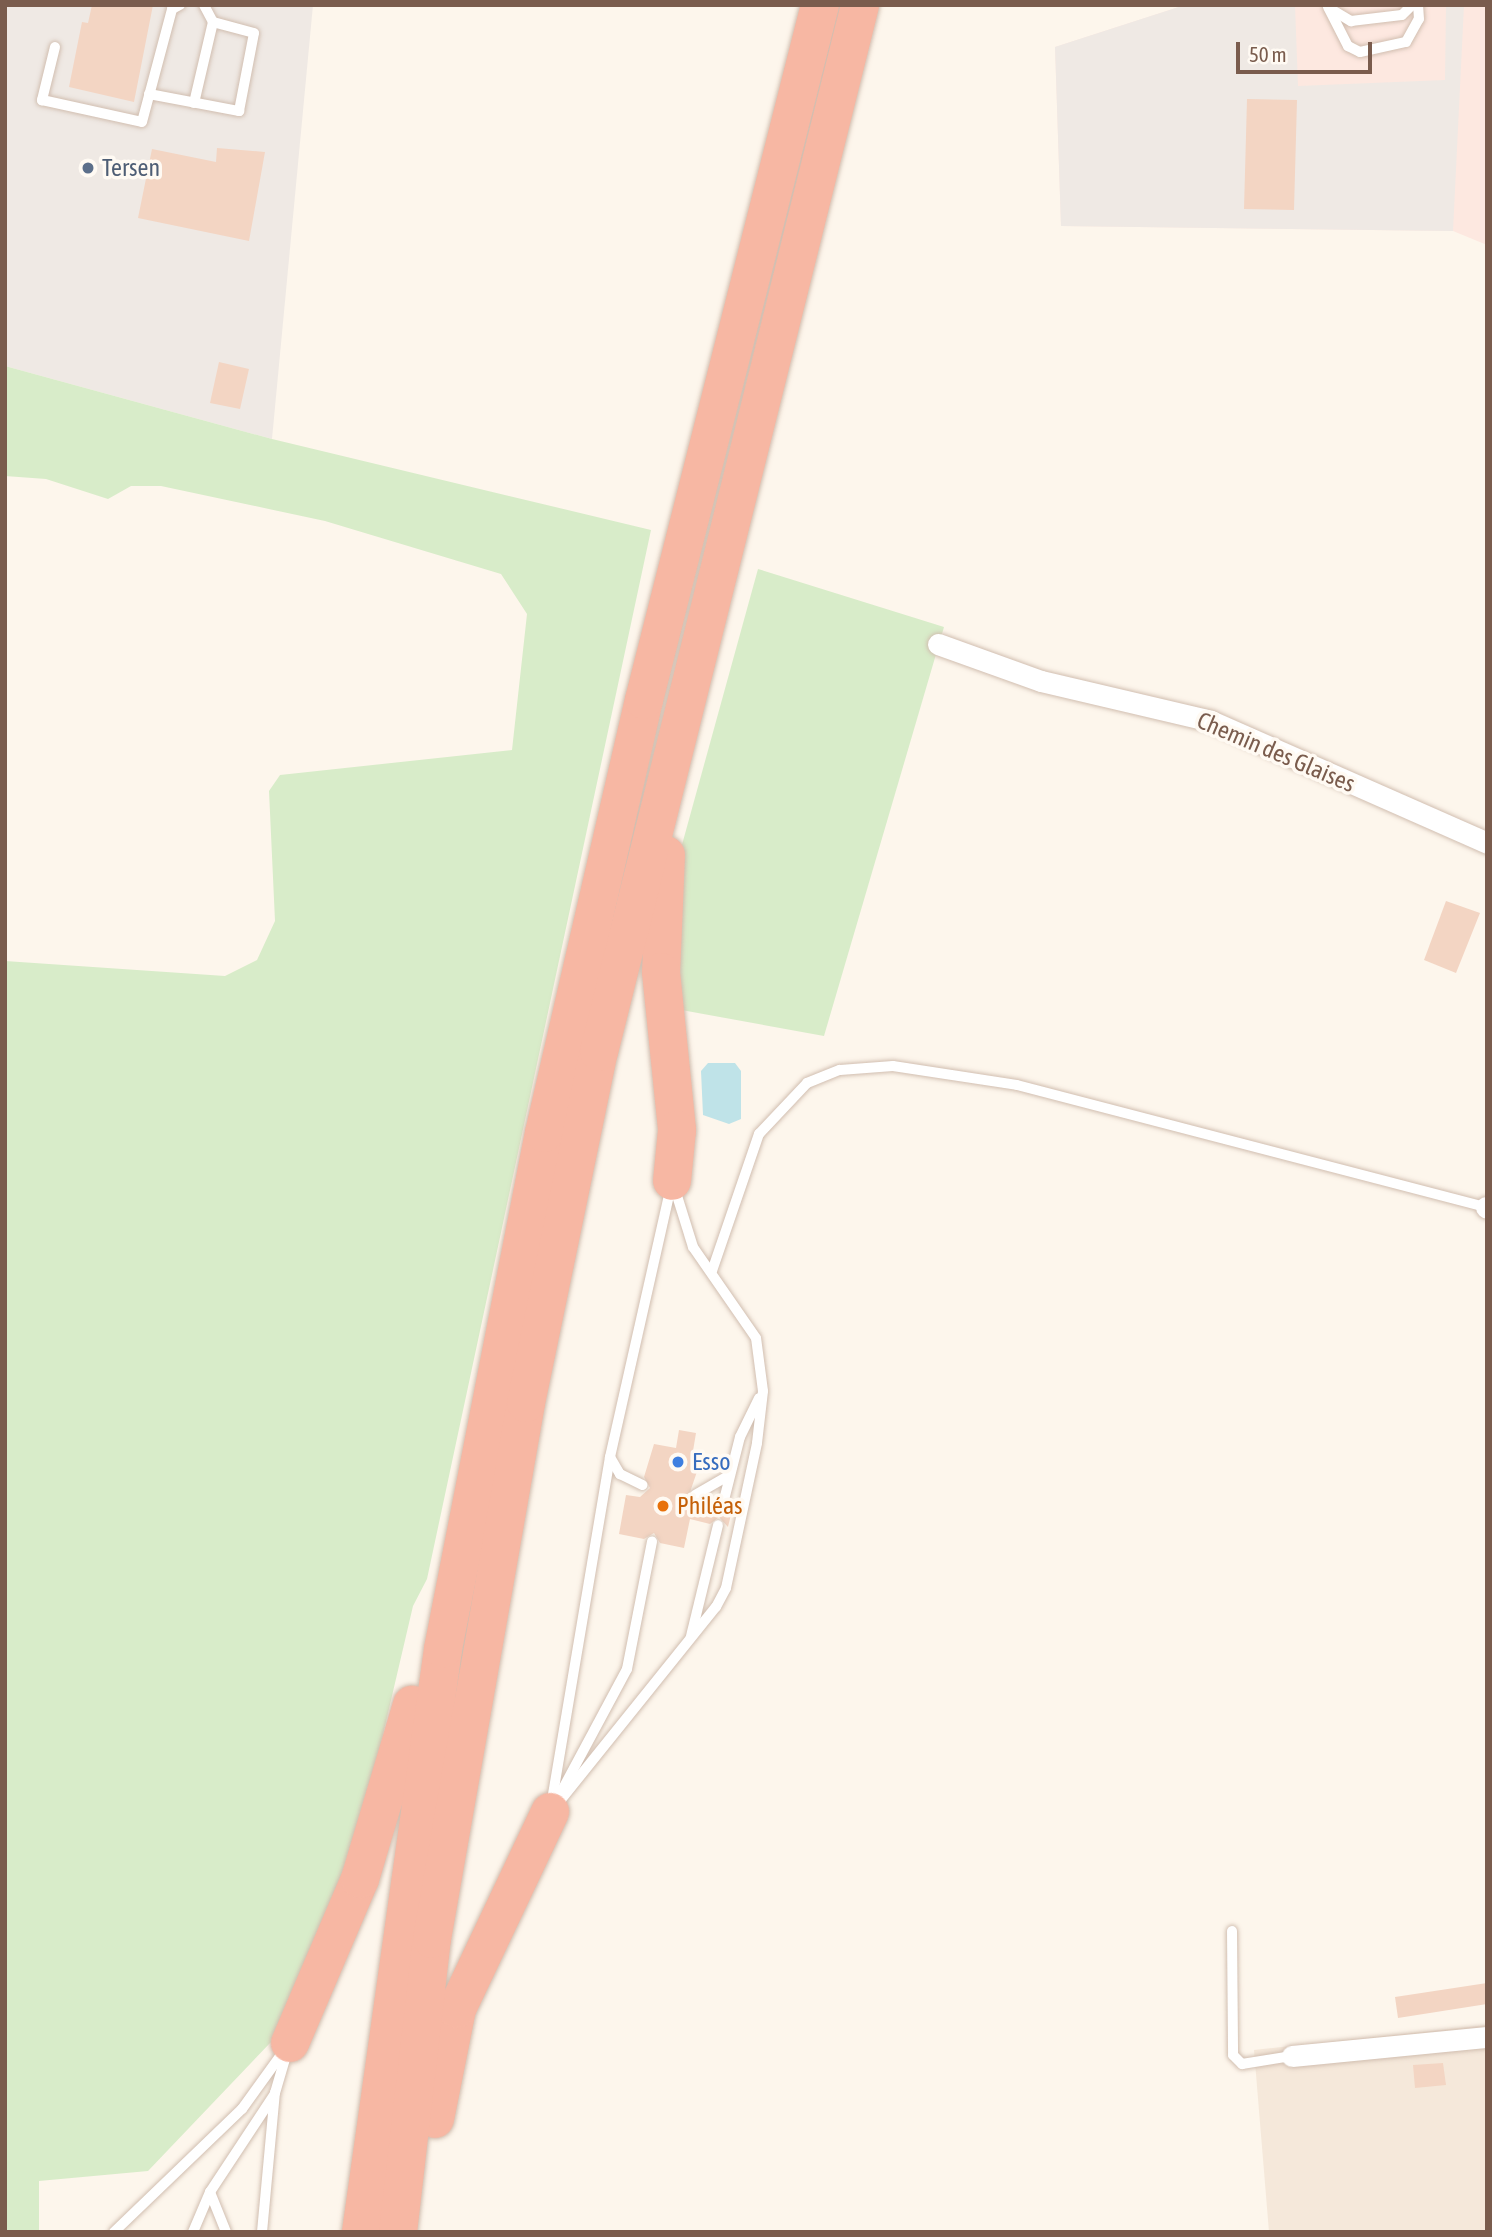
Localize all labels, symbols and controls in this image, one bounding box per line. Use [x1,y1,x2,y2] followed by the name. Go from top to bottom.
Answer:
[1240,28,1376,72] scale bar
[1249,42,1287,66] text: 50 m
[102,154,160,182] place label: Tersen
[80,160,96,176] marker: Tersen
[1193,706,1359,798] street label: Chemin des Glaises
[692,1448,730,1476] place label: Esso
[670,1454,686,1470] marker: Esso
[677,1492,743,1520] place label: Philéas
[655,1498,671,1514] marker: Philéas

